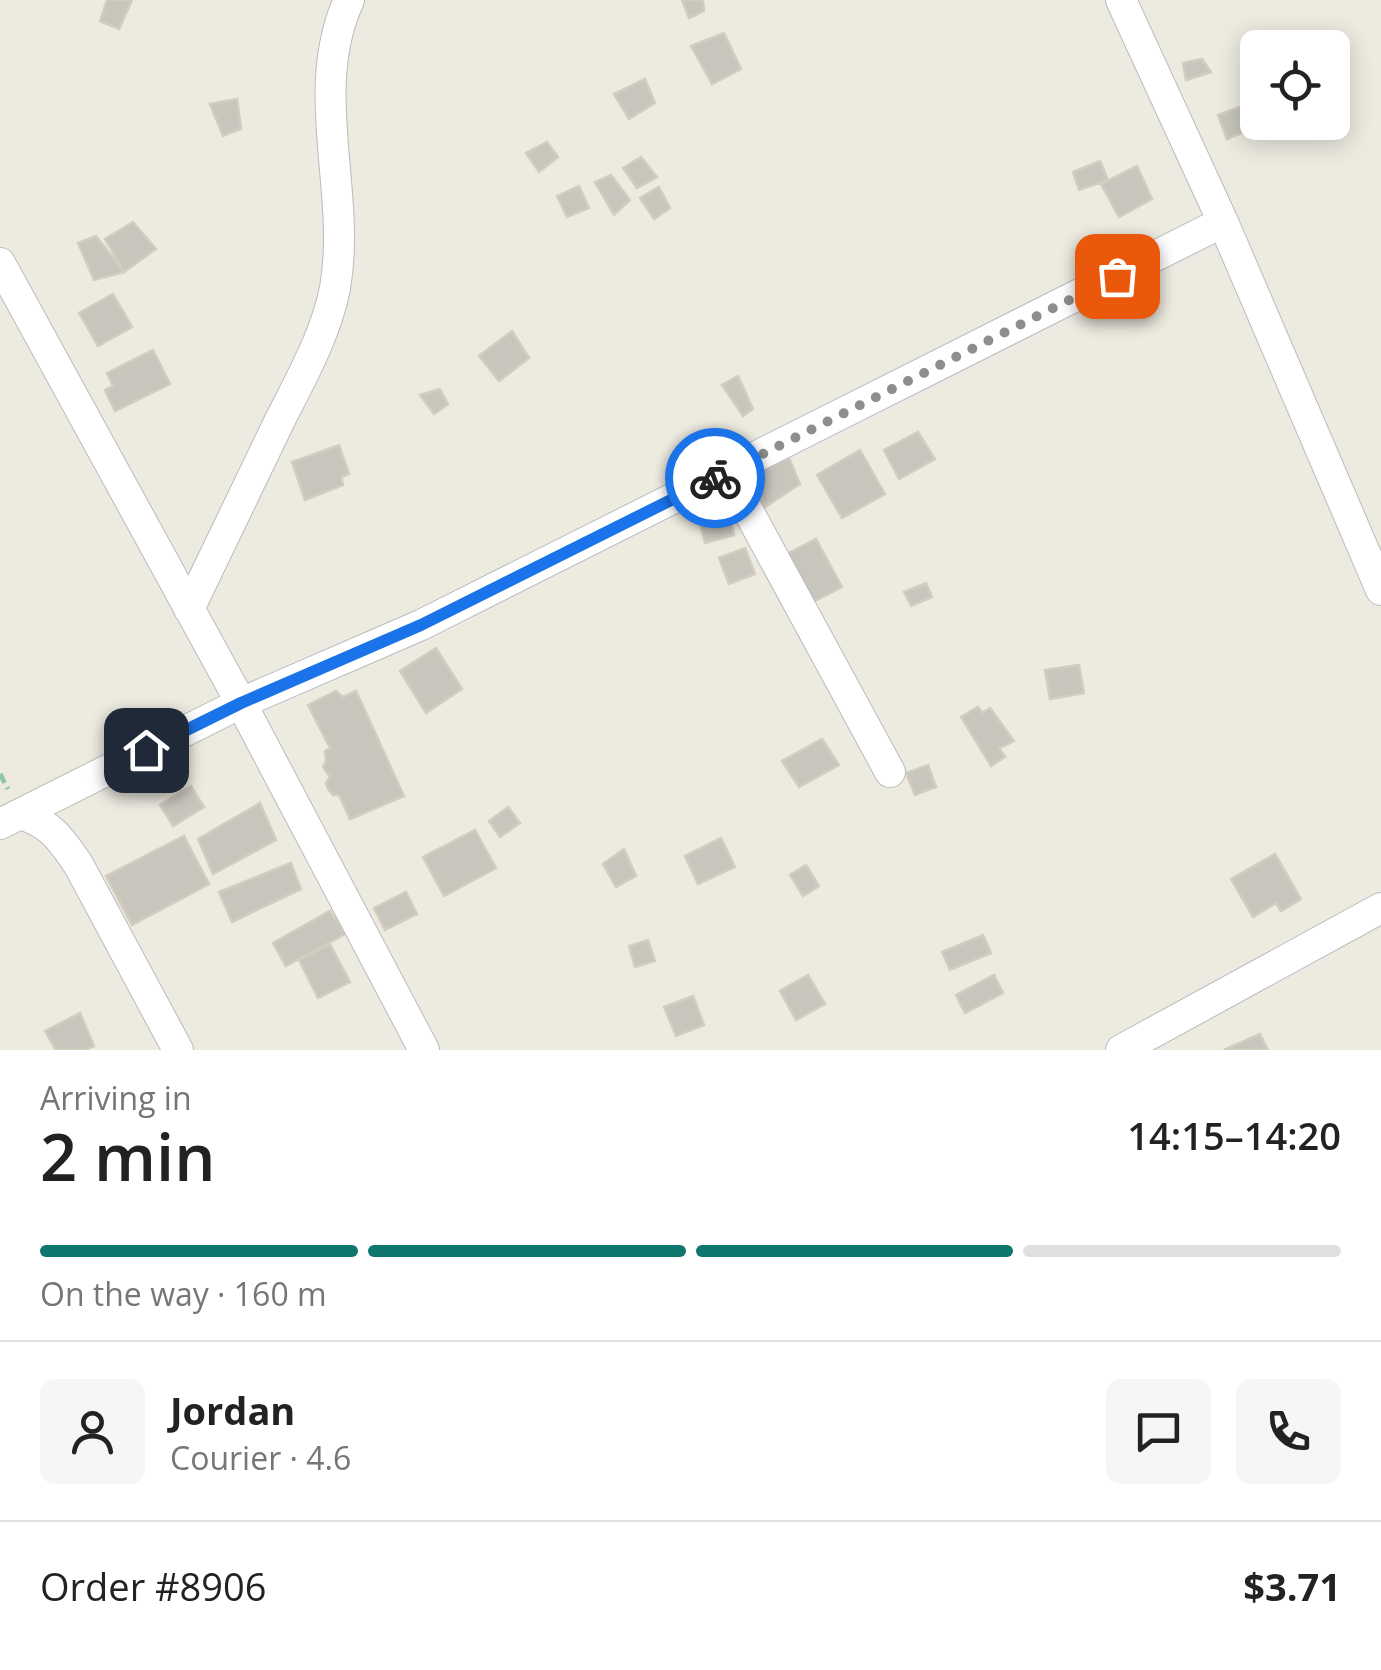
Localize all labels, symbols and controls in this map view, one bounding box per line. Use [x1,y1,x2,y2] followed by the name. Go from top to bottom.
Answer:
[1240,30,1350,140] map controls
[1240,30,1350,140] button: locate
[1075,234,1160,319] pin
[1090,249,1145,304] icon: bag
[665,428,765,528] courier
[688,451,743,506] icon: bike
[104,708,189,793] pin
[119,723,174,778] icon: home
[40,1076,192,1119] text: Arriving in
[1127,1109,1341,1161] text: 14:15–14:20
[40,1112,215,1200] text: 2 min
[40,1272,327,1315] text: On the way · 160 m
[40,1379,145,1484] button: person
[1106,1379,1211,1484] button: chat
[1236,1379,1341,1484] button: phone
[170,1384,295,1436] text: Jordan
[170,1436,351,1479] text: Courier · 4.6
[40,1560,267,1612] text: Order #8906
[1243,1560,1341,1612] text: $3.71

